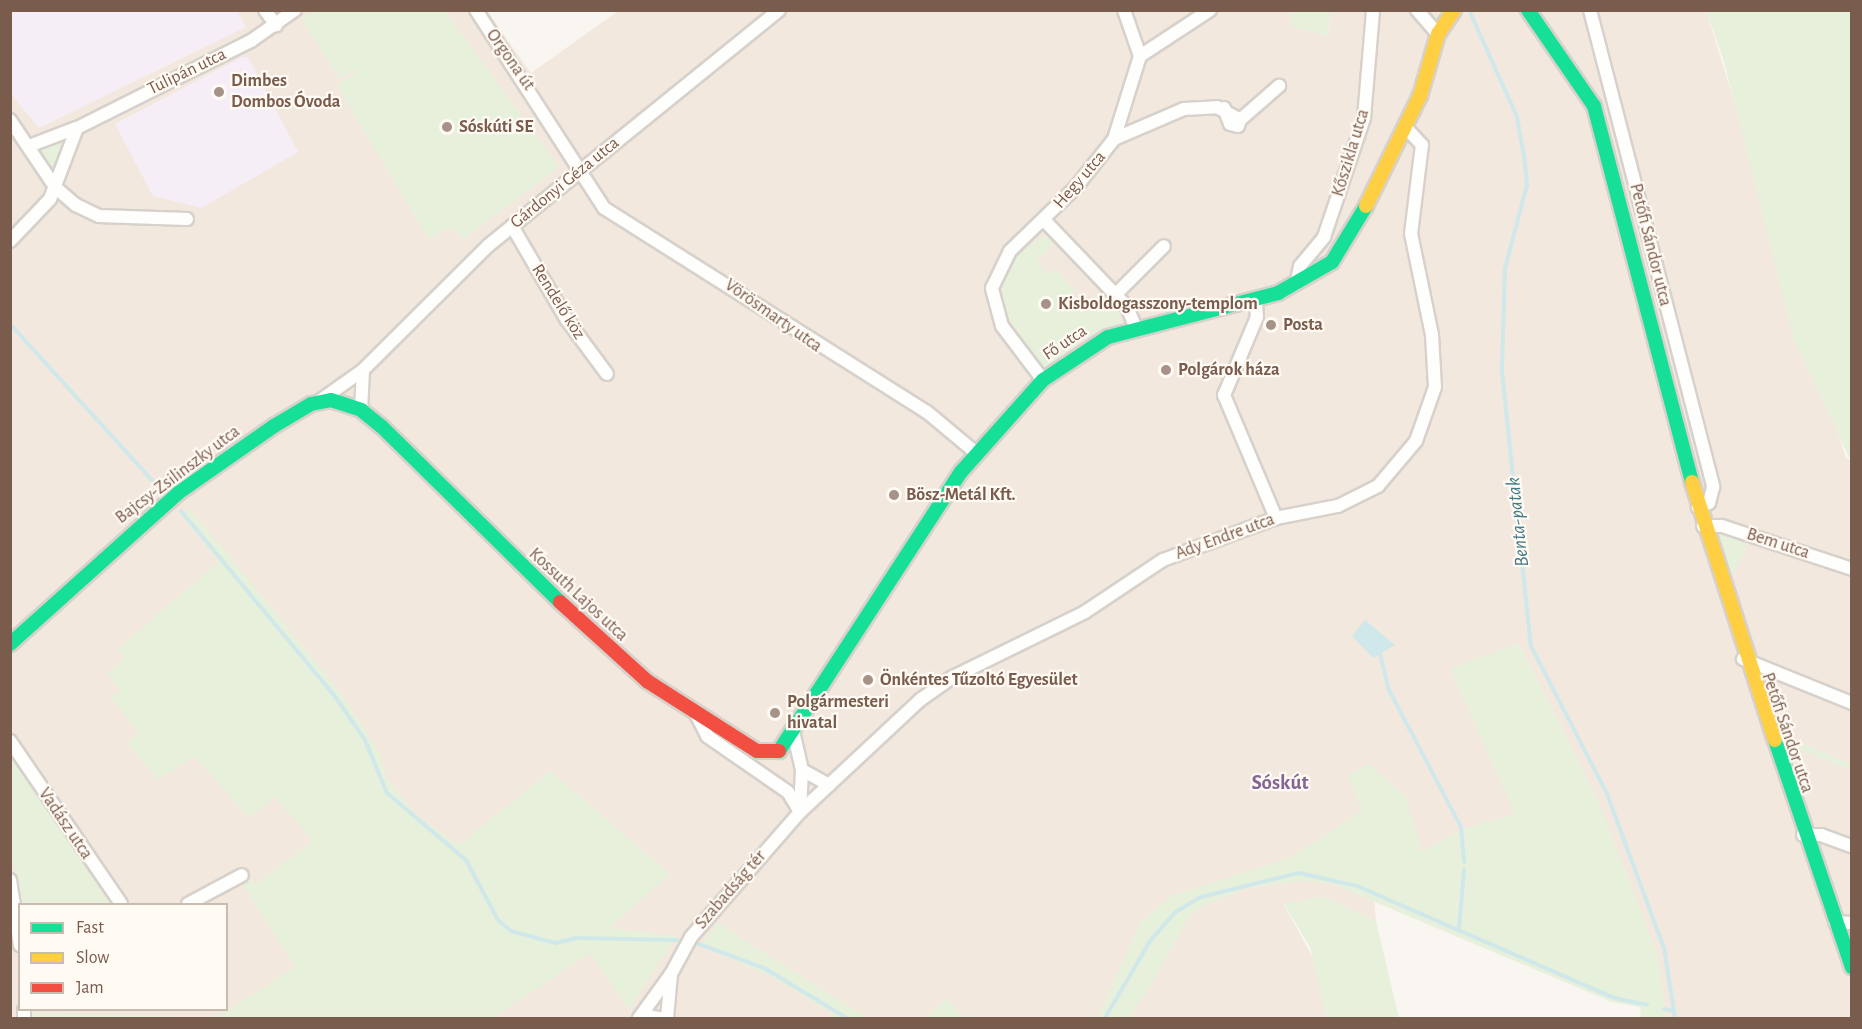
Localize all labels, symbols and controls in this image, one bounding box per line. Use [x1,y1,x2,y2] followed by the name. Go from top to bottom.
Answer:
[481,25,539,95] street label: Orgona út
[144,44,230,100] street label: Tulipán utca
[231,71,341,113] place label: Dimbes Dombos Óvoda
[212,85,226,99] marker: Dimbes Dombos Óvoda
[1327,107,1375,199] street label: Kőszikla utca
[459,116,533,138] place label: Sóskúti SE
[440,120,454,134] marker: Sóskúti SE
[506,133,624,233] street label: Gárdonyi Géza utca
[1049,147,1111,213] street label: Hegy utca
[1624,181,1676,309] street label: Petőfi Sándor utca
[526,260,590,344] street label: Rendelő köz
[720,275,826,357] street label: Vörösmarty utca
[1058,293,1258,315] place label: Kisboldogasszony-templom
[1039,297,1053,311] marker: Kisboldogasszony-templom
[1283,314,1323,336] place label: Posta
[1264,318,1278,332] marker: Posta
[1039,320,1091,366] street label: Fő utca
[1178,359,1280,381] place label: Polgárok háza
[1159,363,1173,377] marker: Polgárok háza
[111,421,245,529] street label: Bajcsy-Zsilinszky utca
[1501,476,1535,568] water label: Benta-patak
[906,484,1016,506] place label: Bösz-Metál Kft.
[887,488,901,502] marker: Bösz-Metál Kft.
[1172,509,1278,565] street label: Ady Endre utca
[1744,524,1812,564] street label: Bem utca
[524,544,632,646] street label: Kossuth Lajos utca
[880,669,1077,691] place label: Önkéntes Tűzoltó Egyesület
[1756,670,1818,796] street label: Petőfi Sándor utca
[861,673,875,687] marker: Önkéntes Tűzoltó Egyesület
[787,692,889,734] place label: Polgármesteri hivatal
[768,706,782,720] marker: Polgármesteri hivatal
[1251,770,1309,796] district label: Sóskút
[33,784,97,864] street label: Vadász utca
[691,846,771,934] street label: Szabadság tér
[18,903,228,1011] legend
[76,919,104,937] text: Fast
[76,949,109,967] text: Slow
[76,979,104,997] text: Jam

